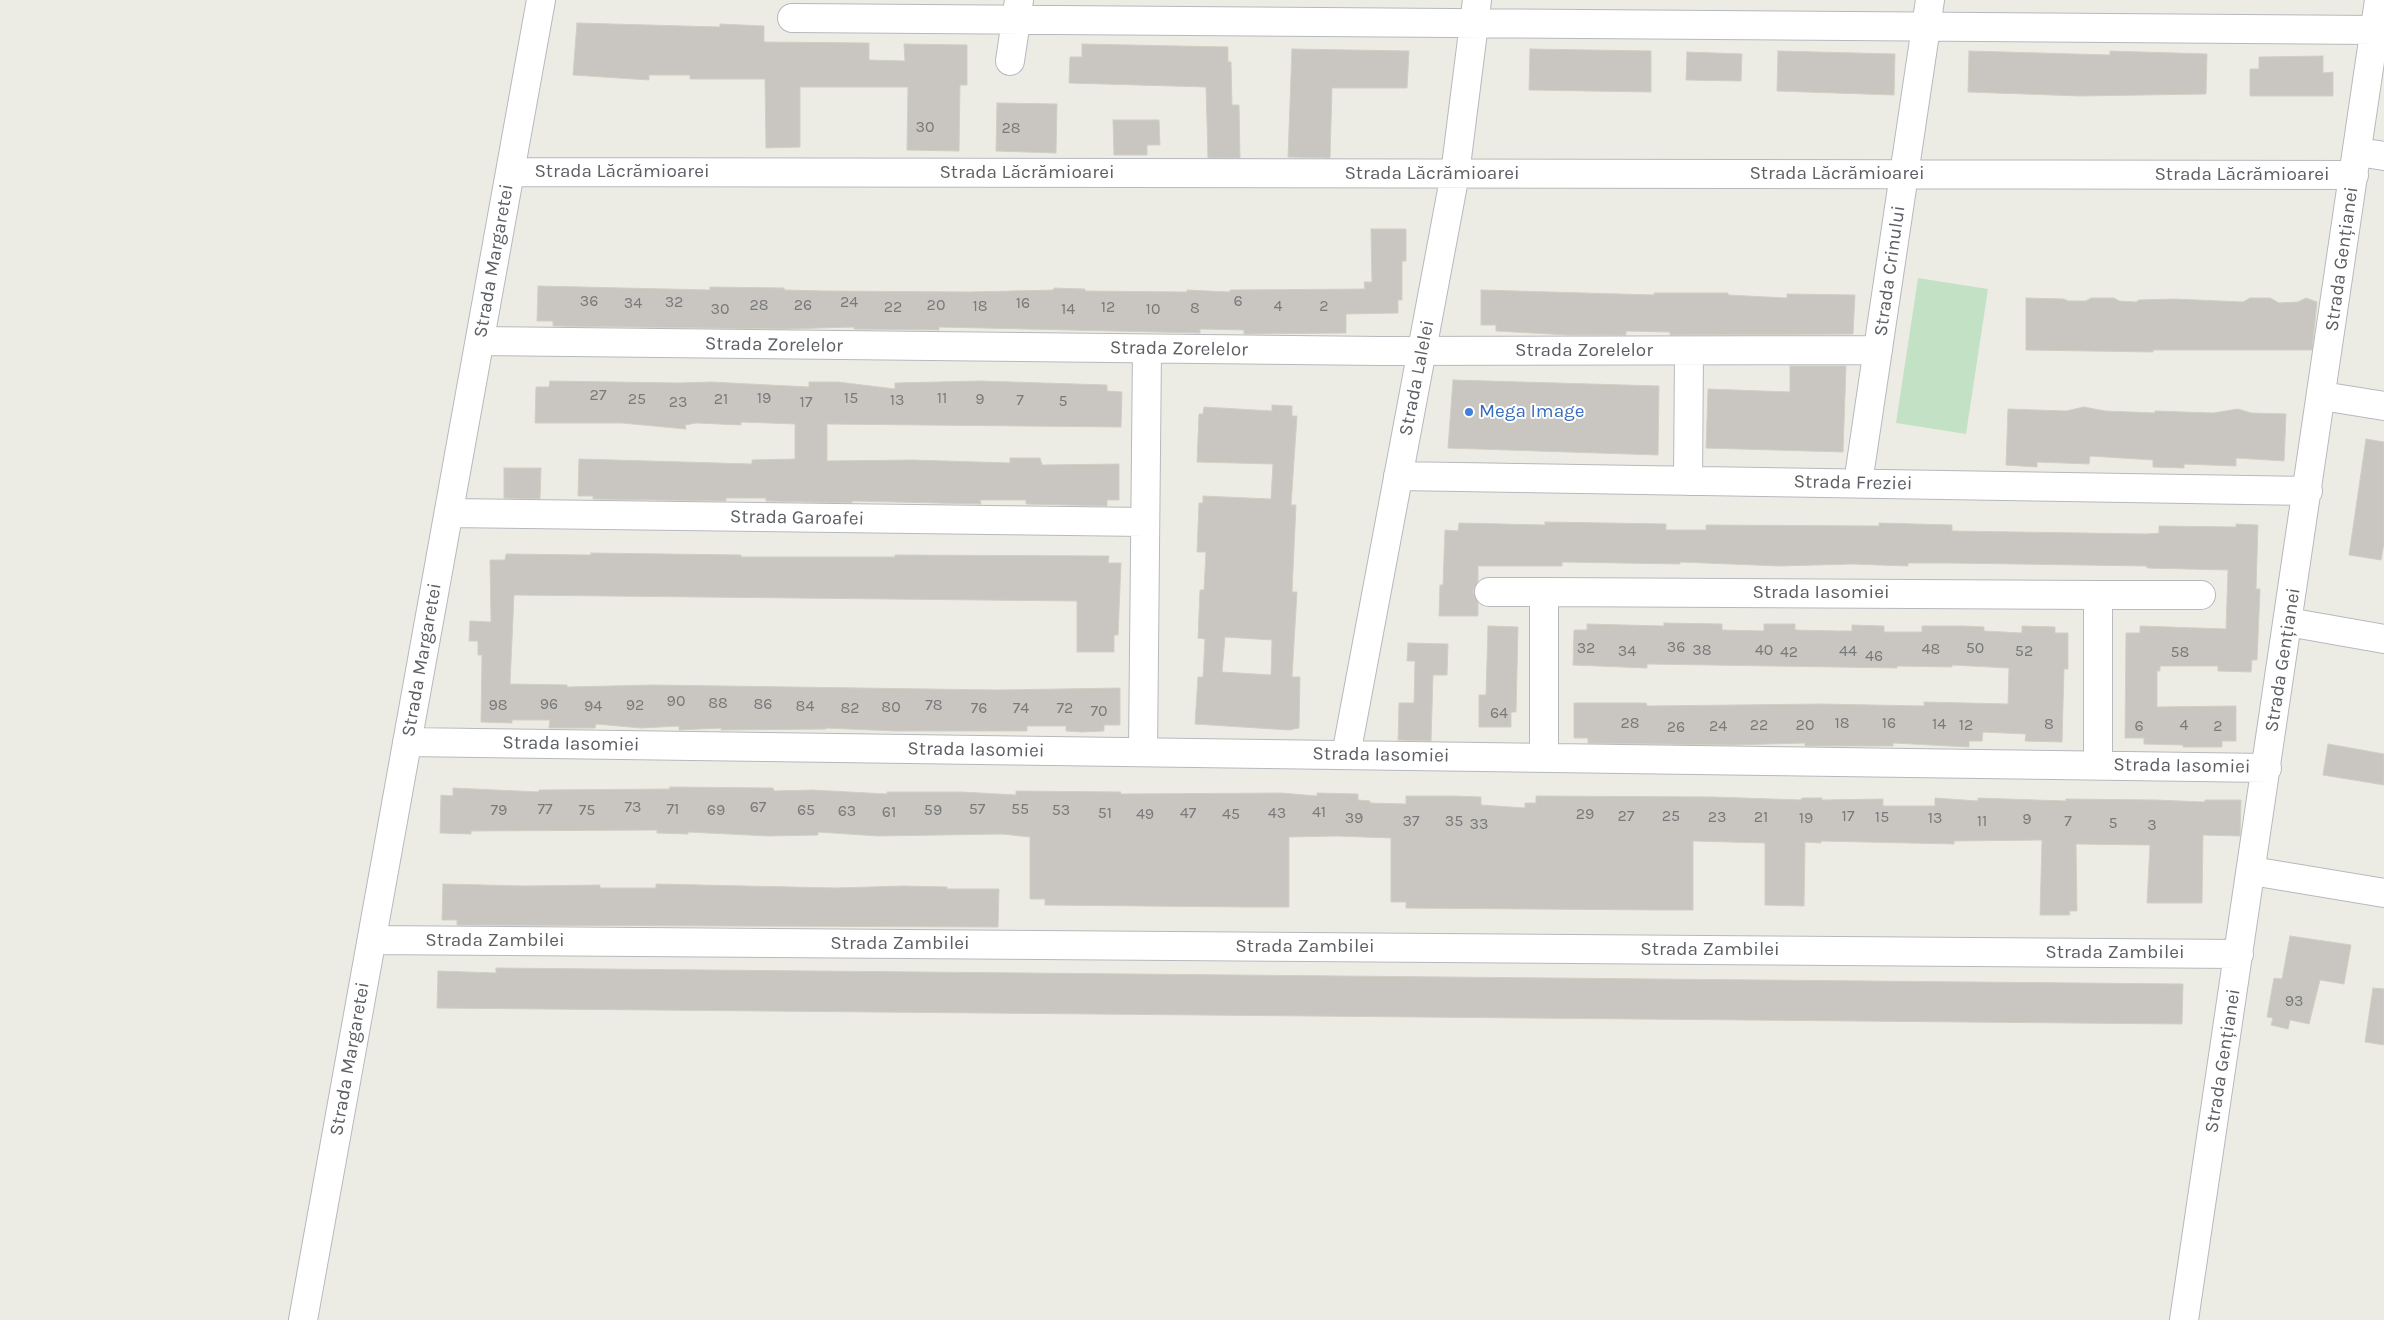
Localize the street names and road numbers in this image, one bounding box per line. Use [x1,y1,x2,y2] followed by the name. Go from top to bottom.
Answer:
[534,161,710,183] street label: Strada Lăcrămioarei
[939,162,1115,184] street label: Strada Lăcrămioarei
[1344,163,1520,185] street label: Strada Lăcrămioarei
[1749,163,1925,185] street label: Strada Lăcrămioarei
[2154,164,2330,186] street label: Strada Lăcrămioarei
[469,182,519,340] street label: Strada Margaretei
[2321,185,2363,333] street label: Strada Gențianei
[1870,204,1910,338] street label: Strada Crinului
[1395,318,1439,438] street label: Strada Lalelei
[705,332,843,358] street label: Strada Zorelelor
[1110,336,1248,362] street label: Strada Zorelelor
[1515,340,1653,362] street label: Strada Zorelelor
[1793,471,1913,495] street label: Strada Freziei
[730,505,864,531] street label: Strada Garoafei
[397,581,447,739] street label: Strada Margaretei
[1752,582,1890,604] street label: Strada Iasomiei
[2260,586,2306,734] street label: Strada Gențianei
[502,731,640,757] street label: Strada Iasomiei
[907,737,1045,763] street label: Strada Iasomiei
[1312,742,1450,768] street label: Strada Iasomiei
[2113,753,2251,779] street label: Strada Iasomiei
[425,930,565,952] street label: Strada Zambilei
[830,933,970,955] street label: Strada Zambilei
[1235,936,1375,958] street label: Strada Zambilei
[1640,939,1780,961] street label: Strada Zambilei
[2045,942,2185,964] street label: Strada Zambilei
[325,980,375,1138] street label: Strada Margaretei
[2200,987,2246,1135] street label: Strada Gențianei

